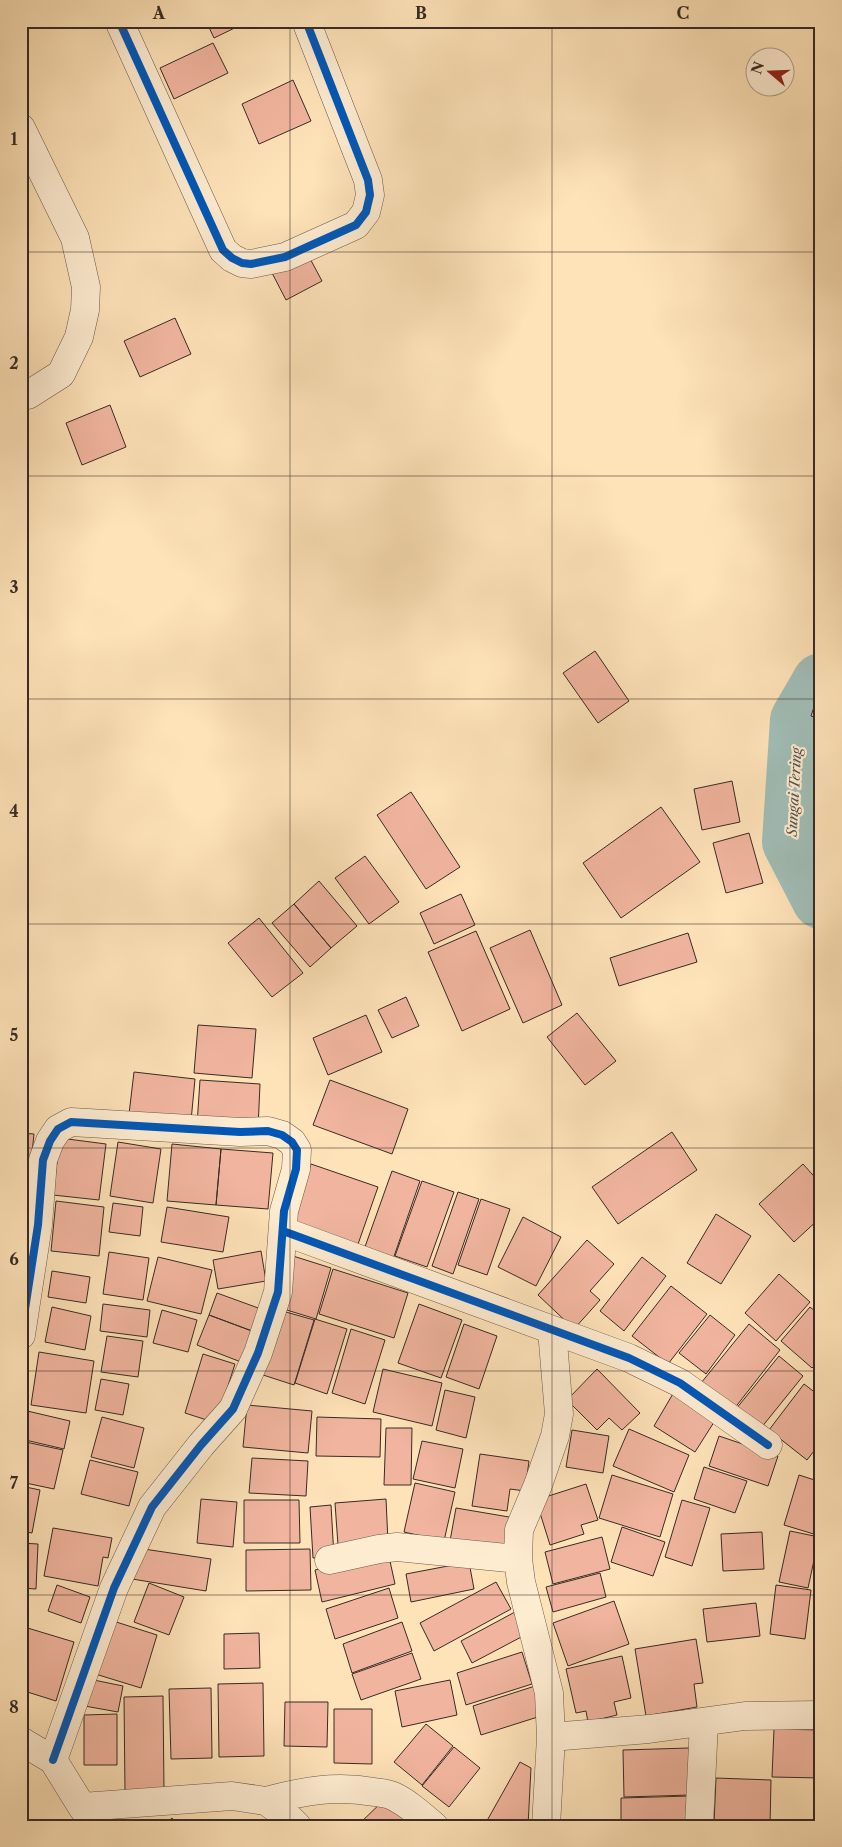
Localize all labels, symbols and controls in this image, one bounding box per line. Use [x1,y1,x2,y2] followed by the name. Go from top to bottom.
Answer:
[152,3,166,23] text: A
[415,3,427,23] text: B
[677,3,689,23] text: C
[744,48,794,98] north arrow
[747,59,768,76] text: N
[10,129,18,149] text: 1
[9,353,19,373] text: 2
[9,577,19,597] text: 3
[783,745,805,838] water label: Sungai Tering
[9,801,19,821] text: 4
[10,1025,19,1045] text: 5
[9,1249,19,1269] text: 6
[10,1473,19,1493] text: 7
[9,1697,19,1717] text: 8

